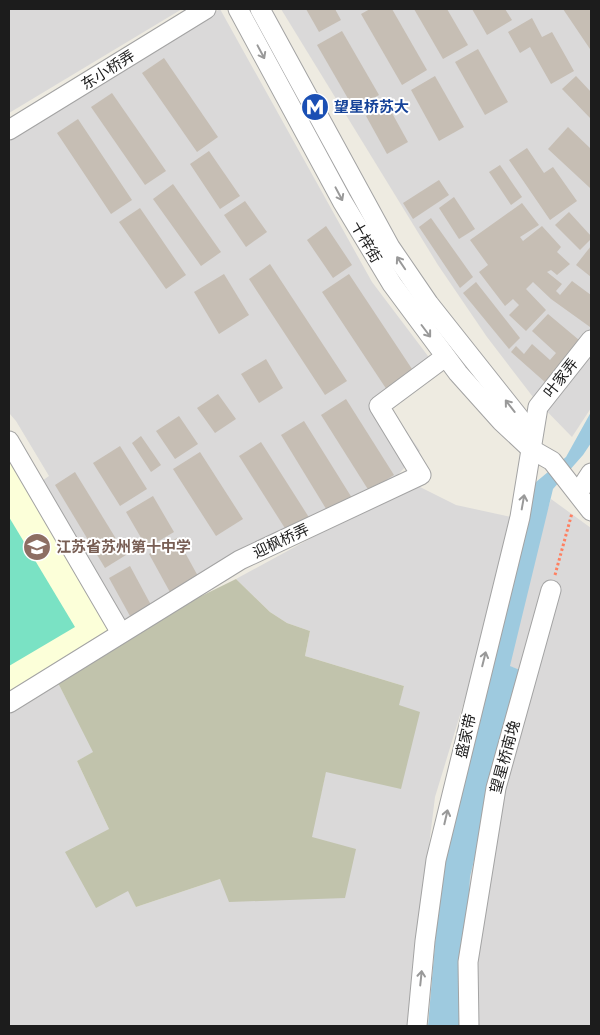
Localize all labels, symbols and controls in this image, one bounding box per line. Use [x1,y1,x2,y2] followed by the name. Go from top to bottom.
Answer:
[256,44,266,59] one-way arrow
[78,46,138,93] street label: 东小桥弄
[300,92,330,122] metro station icon: 望星桥苏大
[334,98,409,115] place label: 望星桥苏大
[335,186,344,201] one-way arrow
[348,218,385,265] street label: 十梓街
[396,256,406,270] one-way arrow
[421,324,431,338] one-way arrow
[540,355,581,401] street label: 叶家弄
[505,400,516,413] one-way arrow
[518,494,528,510] one-way arrow
[250,520,312,561] street label: 迎枫桥弄
[22,532,52,562] school or university icon: 江苏省苏州第十中学
[56,538,191,555] place label: 江苏省苏州第十中学
[480,652,490,668] one-way arrow
[452,712,479,760] street label: 盛家带
[487,718,522,795] street label: 望星桥南堍
[442,810,451,826] one-way arrow
[416,970,426,986] one-way arrow

